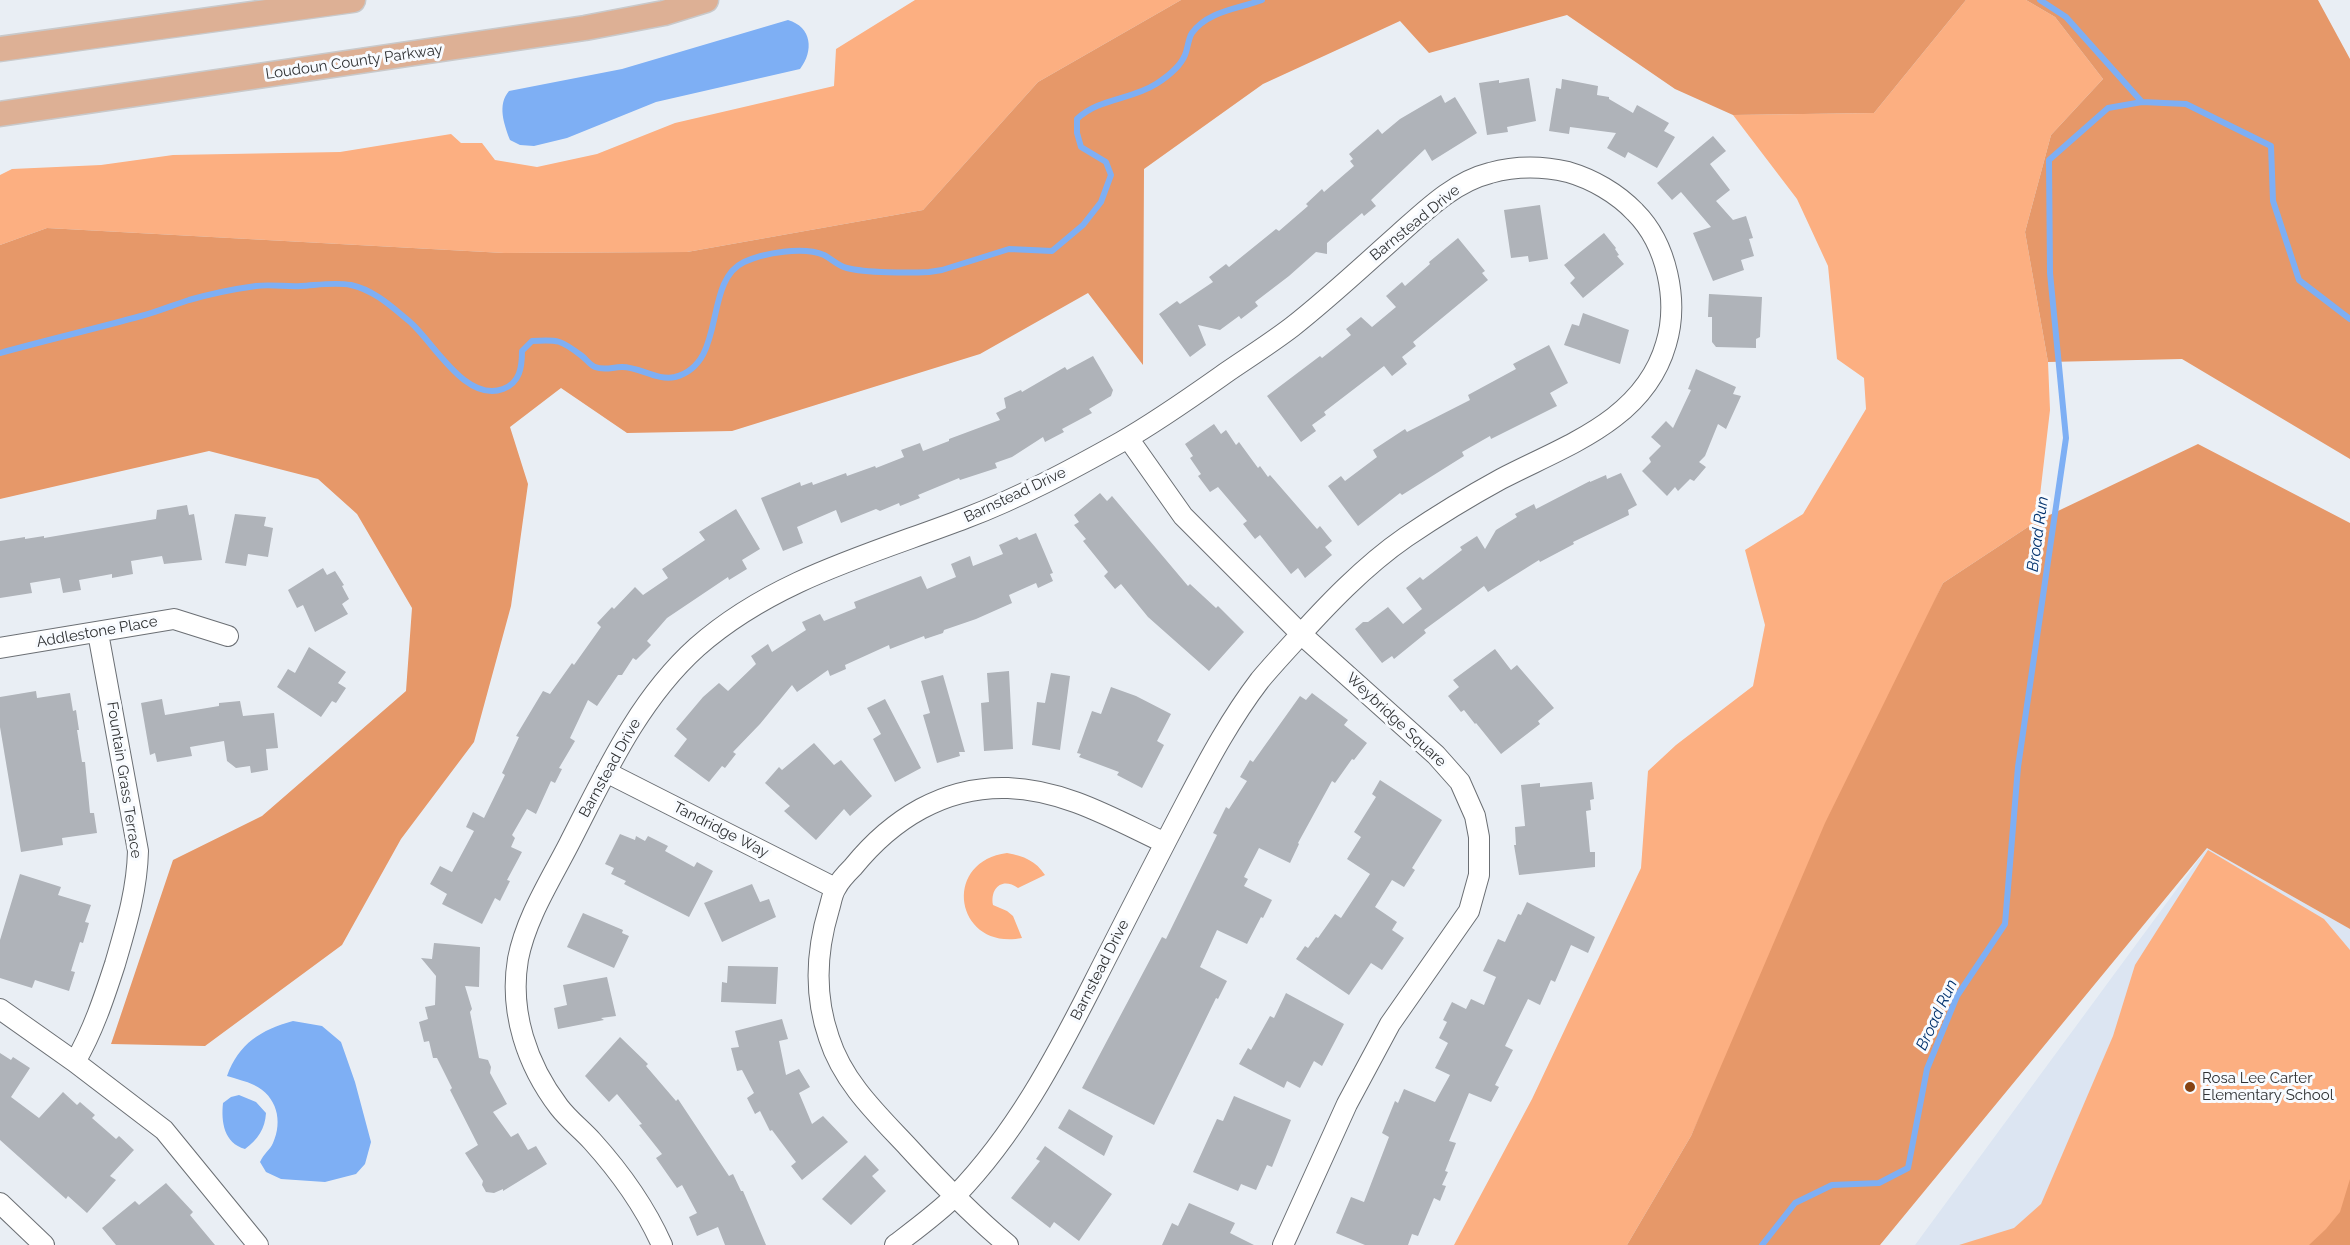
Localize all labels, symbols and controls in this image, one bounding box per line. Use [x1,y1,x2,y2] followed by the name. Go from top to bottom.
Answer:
[264,41,444,83] street label: Loudoun County Parkway
[1367,181,1463,265] street label: Barnstead Drive
[961,464,1069,526] street label: Barnstead Drive
[2023,495,2053,573] water label: Broad Run
[35,613,159,651] street label: Addlestone Place
[1342,669,1450,771] street label: Weybridge Square
[103,700,145,860] street label: Fountain Grass Terrace
[575,715,645,821] street label: Barnstead Drive
[670,798,772,862] street label: Tandridge Way
[1067,917,1133,1023] street label: Barnstead Drive
[1912,977,1962,1053] water label: Broad Run
[2202,1069,2334,1104] place label: Rosa Lee Carter Elementary School
[2183,1080,2197,1094] marker: Rosa Lee Carter Elementary School

